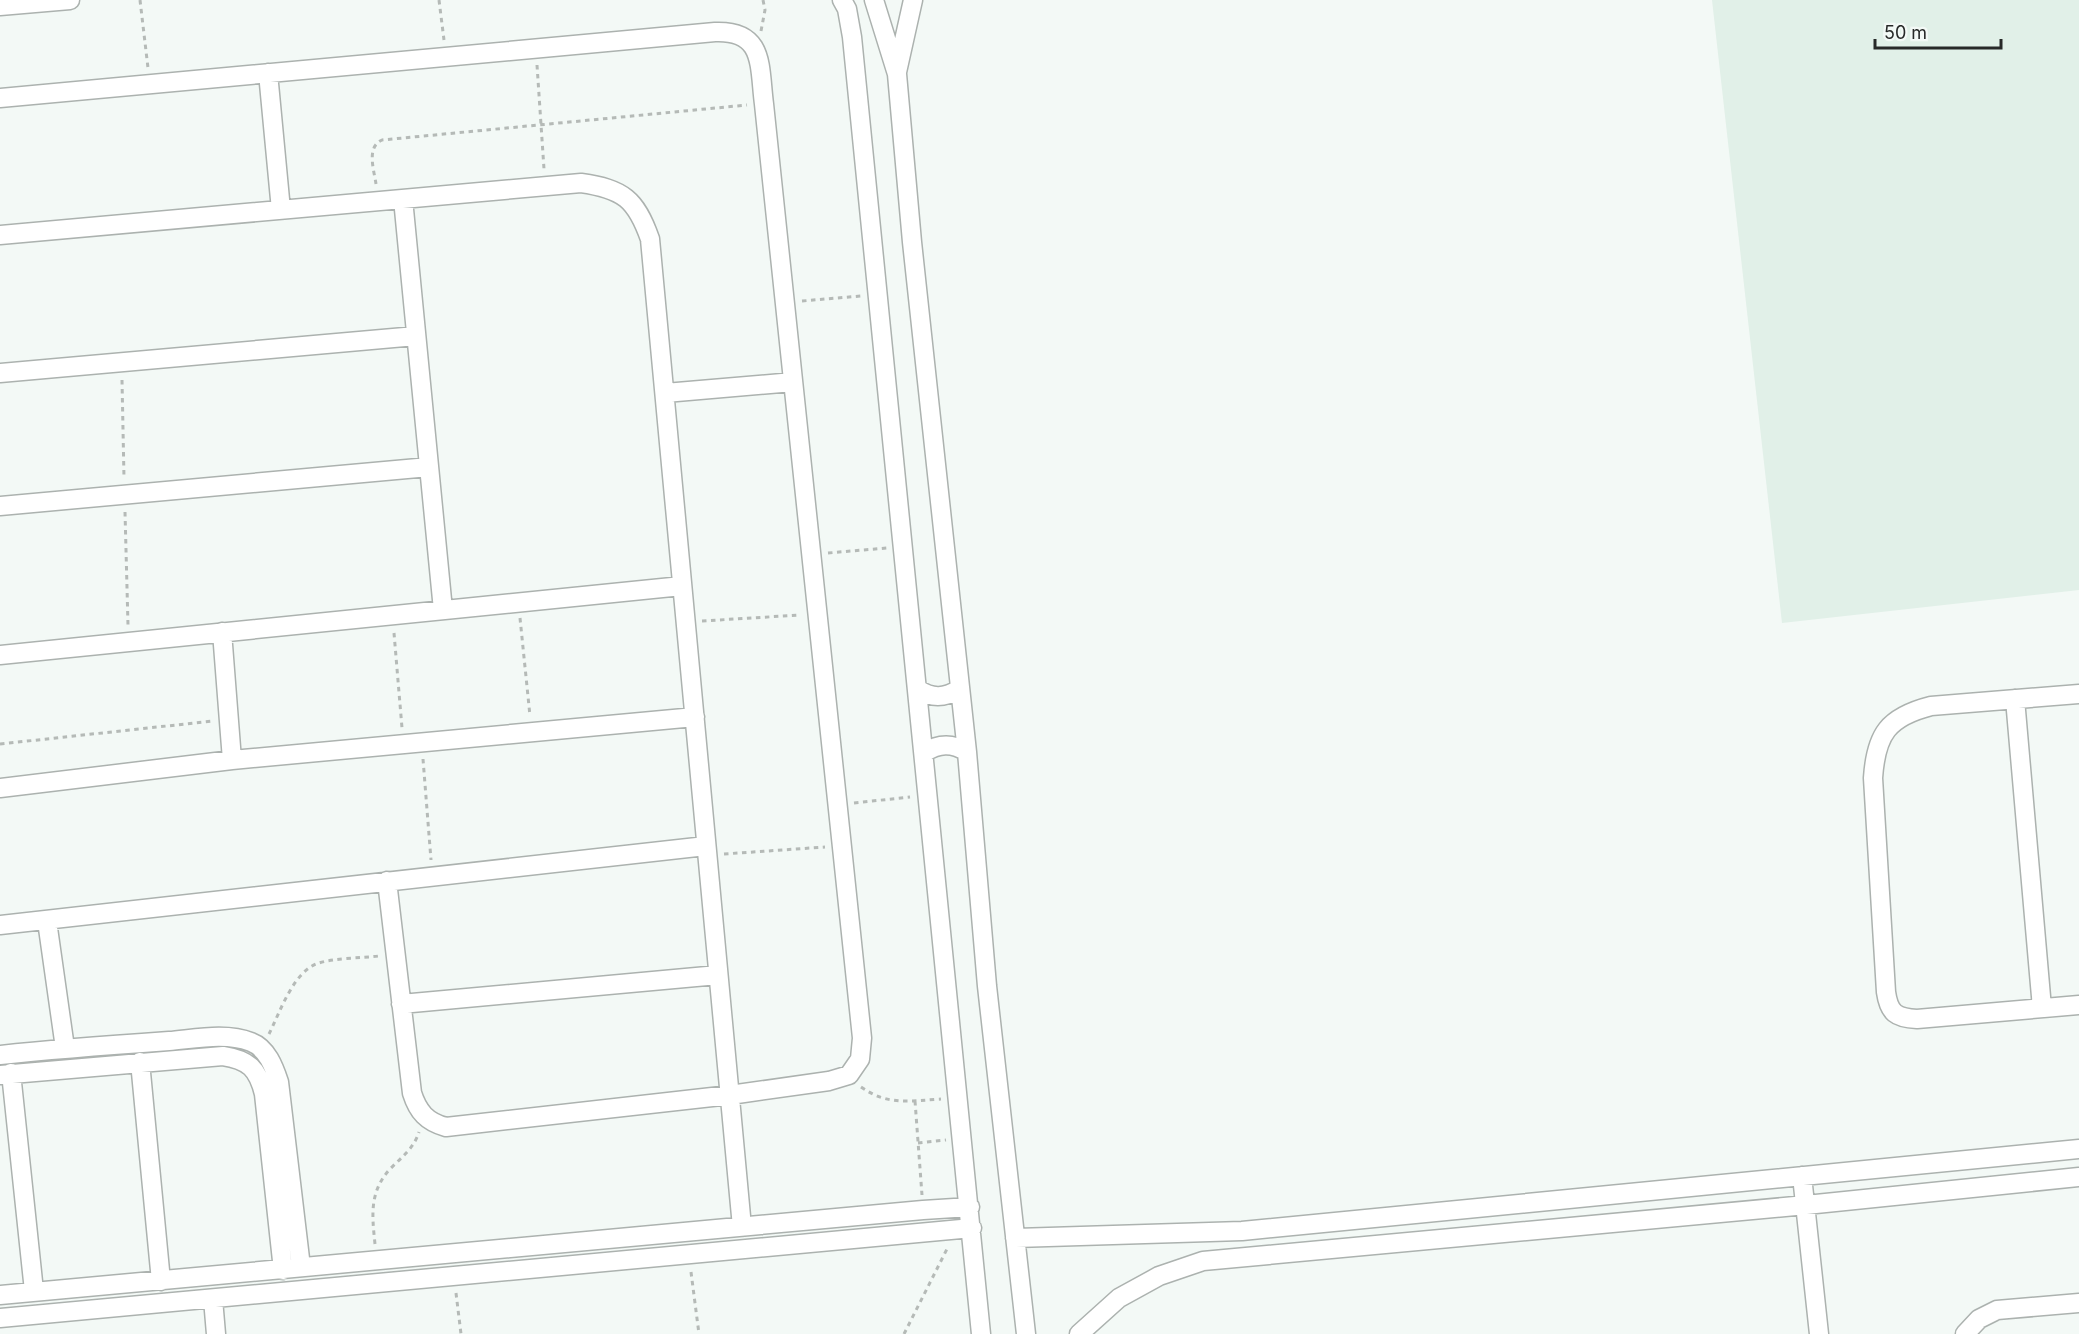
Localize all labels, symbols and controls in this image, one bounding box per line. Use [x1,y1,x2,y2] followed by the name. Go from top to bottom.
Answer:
[1875,12,2001,50] scale bar
[1884,22,1927,43] text: 50 m

